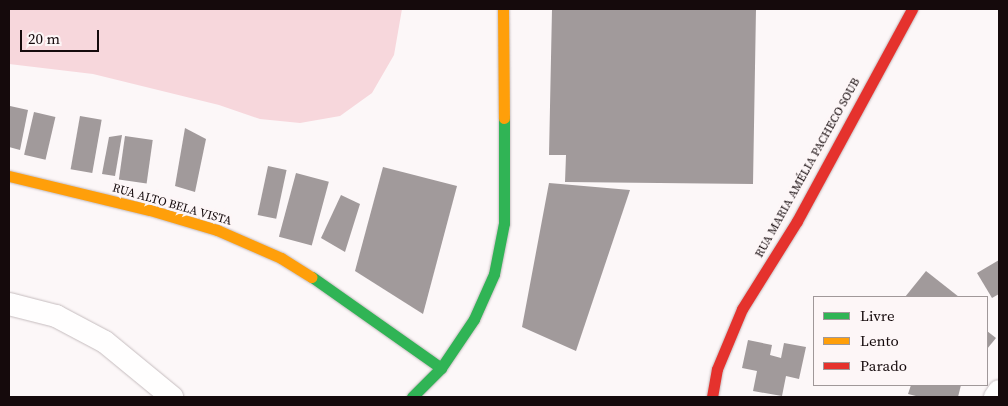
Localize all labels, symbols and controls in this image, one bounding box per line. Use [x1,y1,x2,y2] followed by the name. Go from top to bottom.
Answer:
[22,20,101,52] scale bar
[28,28,60,49] text: 20 m
[752,76,864,260] street label: RUA MARIA AMÉLIA PACHECO SOUB
[111,181,233,229] street label: RUA ALTO BELA VISTA
[813,296,988,386] legend
[860,305,895,326] text: Livre
[860,330,899,351] text: Lento
[860,355,907,376] text: Parado

